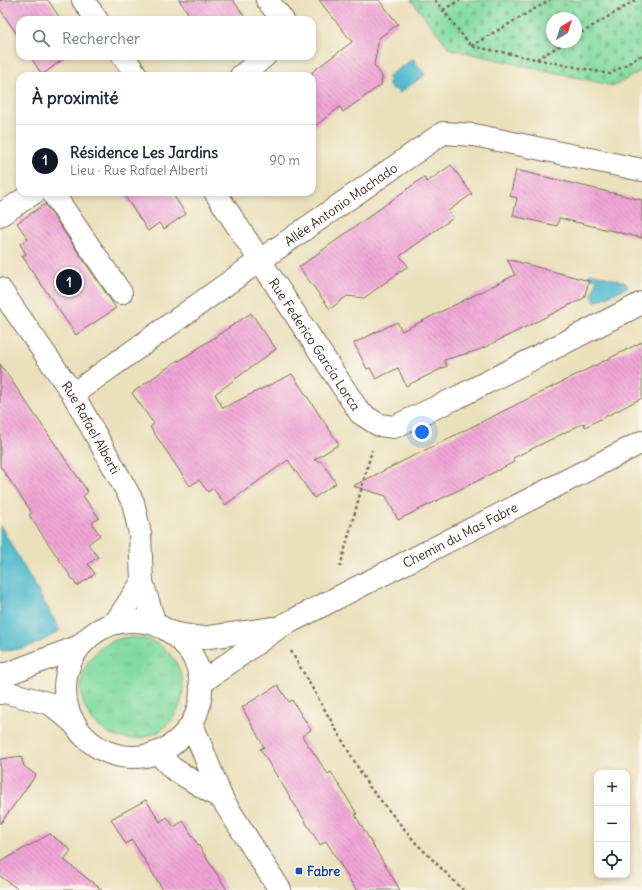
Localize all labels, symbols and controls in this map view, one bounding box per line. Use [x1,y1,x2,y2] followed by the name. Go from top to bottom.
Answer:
[546,12,582,48] north arrow
[16,16,316,60] search box
[30,27,52,49] icon: search
[62,29,140,48] text: Rechercher
[32,87,118,109] text: À proximité
[70,143,218,162] text: Résidence Les Jardins
[42,152,48,169] text: 1
[269,152,300,169] text: 90 m
[281,159,401,250] street label: Allée Antonio Machado
[70,162,208,179] text: Lieu · Rue Rafael Alberti
[56,267,82,297] pin: 1
[265,275,364,414] street label: Rue Federico García Lorca
[58,378,124,477] street label: Rue Rafael Alberti
[412,422,432,442] your location
[400,499,520,572] street label: Chemin du Mas Fabre
[594,770,630,878] map controls
[594,770,630,806] button: +
[594,806,630,842] button: −
[594,842,630,878] button: locate
[307,863,340,880] place label: Fabre
[294,866,304,876] marker: Fabre

